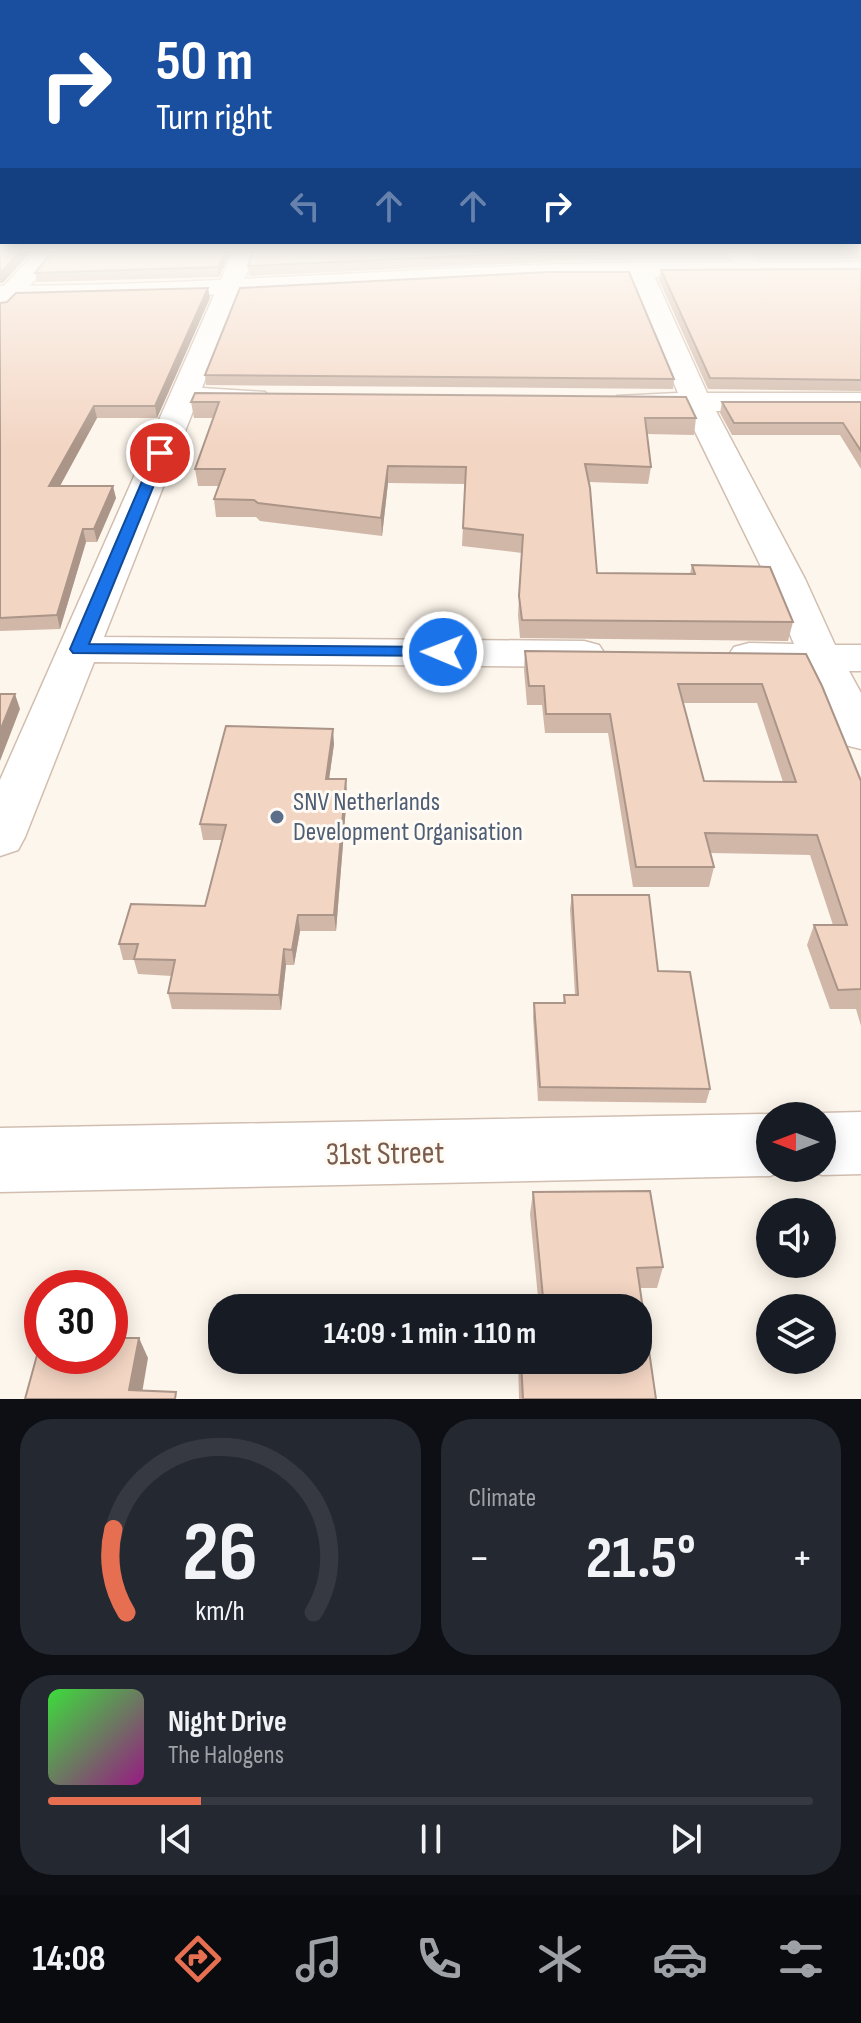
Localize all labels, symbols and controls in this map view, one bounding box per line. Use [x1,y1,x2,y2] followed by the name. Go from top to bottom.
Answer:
[156,29,253,96] text: 50 m
[24,32,128,136] icon: right
[156,97,273,140] text: Turn right
[283,184,327,228] icon: left
[367,184,411,228] icon: ahead
[451,184,495,228] icon: ahead
[535,184,579,228] icon: right
[126,419,194,487] pin
[138,431,182,475] icon: arrive
[401,610,485,694] position arrow
[293,787,523,848] place label: SNV Netherlands Development Organisation
[268,808,286,826] marker: SNV Netherlands Development Organisation
[756,1102,836,1182] north arrow
[756,1102,836,1374] map controls
[325,1133,445,1175] street label: 31st Street
[756,1198,836,1278] button: sound
[24,1270,128,1374] speed limit sign: 30
[756,1294,836,1374] button: layers
[324,1316,536,1352] text: 14:09 · 1 min · 110 m
[469,1483,536,1514] text: Climate
[182,1504,258,1604] text: 26
[586,1523,696,1595] text: 21.5°
[469,1532,490,1585] text: −
[791,1532,813,1585] text: +
[196,1594,245,1629] text: km/h
[168,1704,287,1740] text: Night Drive
[168,1740,284,1771] text: The Halogens
[154,1817,198,1861] icon: previous
[409,1817,453,1861] icon: pause
[664,1817,708,1861] icon: next
[170,1931,226,1987] icon: directions
[291,1931,347,1987] icon: music
[411,1931,467,1987] icon: phone
[532,1931,588,1987] icon: climate
[652,1931,708,1987] icon: car
[773,1931,829,1987] icon: filters
[32,1938,106,1981] text: 14:08

